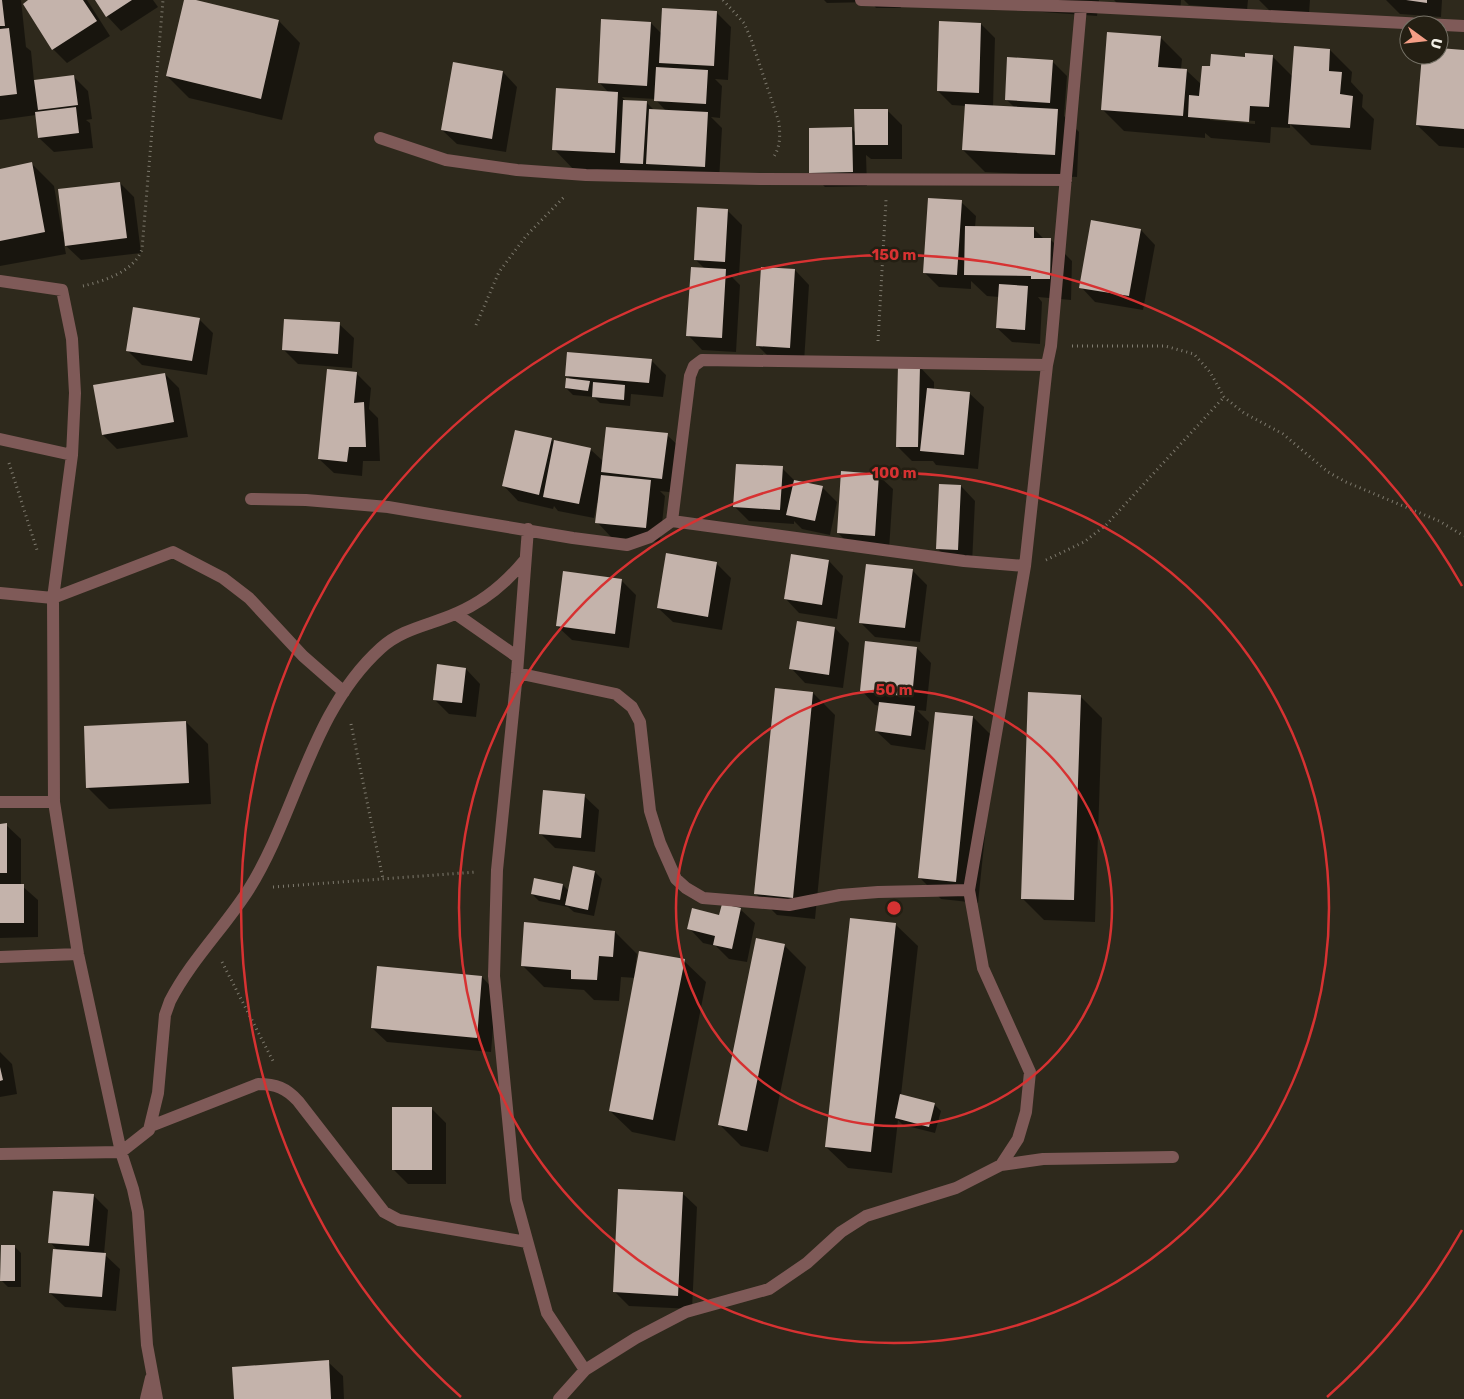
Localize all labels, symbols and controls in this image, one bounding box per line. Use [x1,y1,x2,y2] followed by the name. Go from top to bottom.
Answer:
[1399,15,1449,65] north arrow
[1427,36,1446,50] text: U
[872,246,916,264] text: 150 m
[872,464,916,482] text: 100 m
[876,681,912,699] text: 50 m
[885,899,903,917] centre of rings

